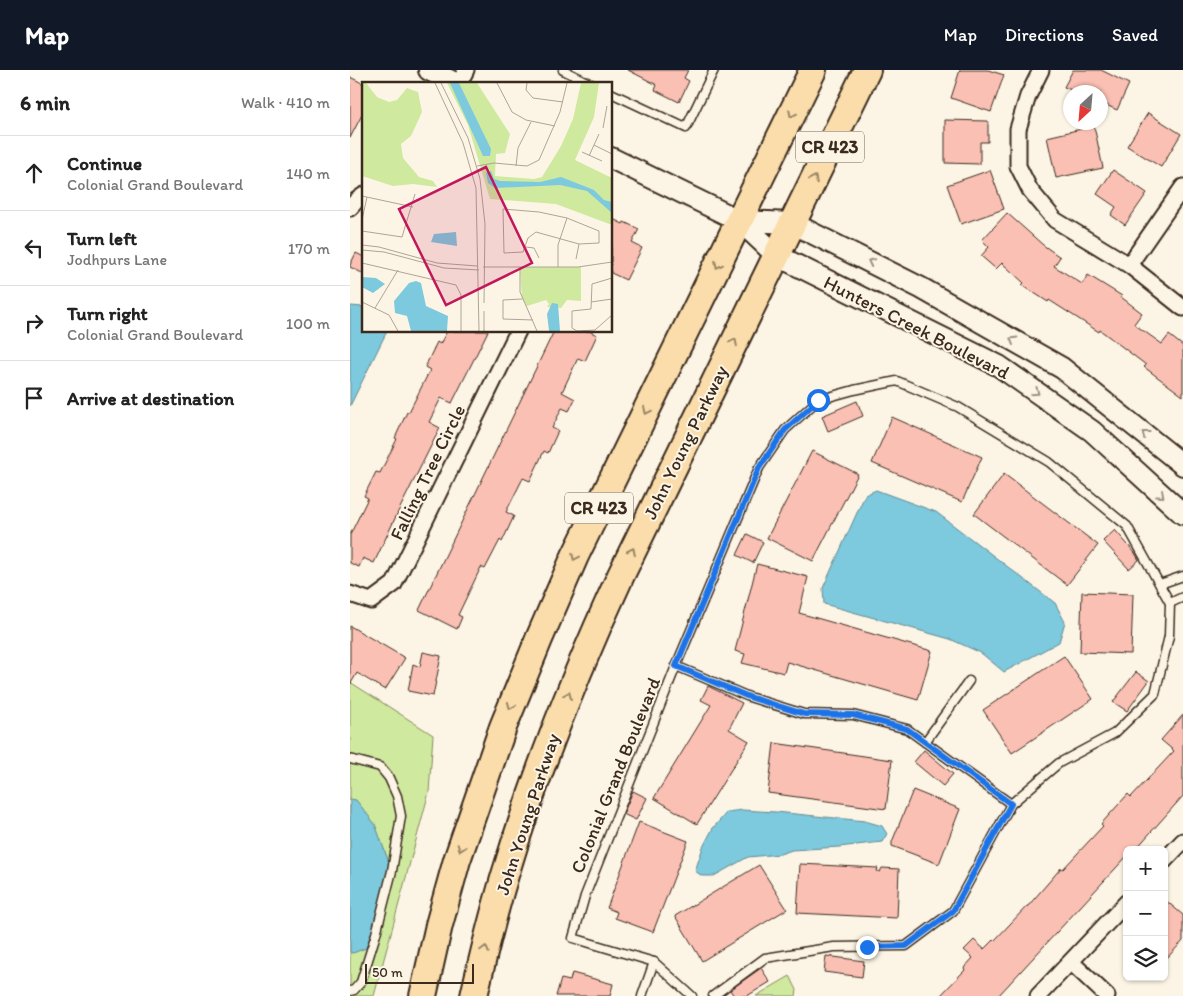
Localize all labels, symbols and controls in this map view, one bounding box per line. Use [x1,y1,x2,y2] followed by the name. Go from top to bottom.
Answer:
[25,21,69,50] text: Map
[944,24,977,46] text: Map
[1005,24,1084,46] text: Directions
[1112,24,1158,46] text: Saved
[362,82,612,332] inset map
[1063,85,1108,130] north arrow
[20,90,70,115] text: 6 min
[241,93,330,112] text: Walk · 410 m
[788,109,798,118] one-way arrow
[796,132,864,162] road number: CR 423
[67,152,142,175] text: Continue
[20,159,48,187] icon: ahead
[286,164,330,183] text: 140 m
[67,175,243,194] text: Colonial Grand Boulevard
[808,175,818,184] one-way arrow
[67,227,137,250] text: Turn left
[20,234,48,262] icon: left
[288,239,330,258] text: 170 m
[67,250,167,269] text: Jodhpurs Lane
[867,258,876,268] one-way arrow
[714,260,725,269] one-way arrow
[820,271,1014,385] street label: Hunters Creek Boulevard
[67,302,148,325] text: Turn right
[20,309,48,337] icon: right
[286,314,330,333] text: 100 m
[67,325,243,344] text: Colonial Grand Boulevard
[1010,336,1019,346] one-way arrow
[728,338,738,347] one-way arrow
[638,361,733,523] street label: John Young Parkway
[20,384,48,412] icon: arrive
[1030,386,1040,395] one-way arrow
[67,387,234,410] text: Arrive at destination
[807,389,830,412] route start
[385,401,470,544] street label: Falling Tree Circle
[643,405,653,414] one-way arrow
[1142,431,1151,439] one-way arrow
[1156,489,1165,498] one-way arrow
[565,492,633,523] road number: CR 423
[626,548,636,557] one-way arrow
[572,551,582,560] one-way arrow
[566,673,666,877] street label: Colonial Grand Boulevard
[563,691,573,699] one-way arrow
[507,701,518,710] one-way arrow
[491,730,564,898] street label: John Young Parkway
[457,843,467,852] one-way arrow
[1123,846,1168,981] map controls
[1123,846,1168,891] button: +
[1123,891,1168,936] button: −
[856,936,879,959] route end
[1123,936,1168,981] button: layers
[479,944,490,953] one-way arrow
[365,961,474,984] scale bar
[372,964,403,981] text: 50 m

